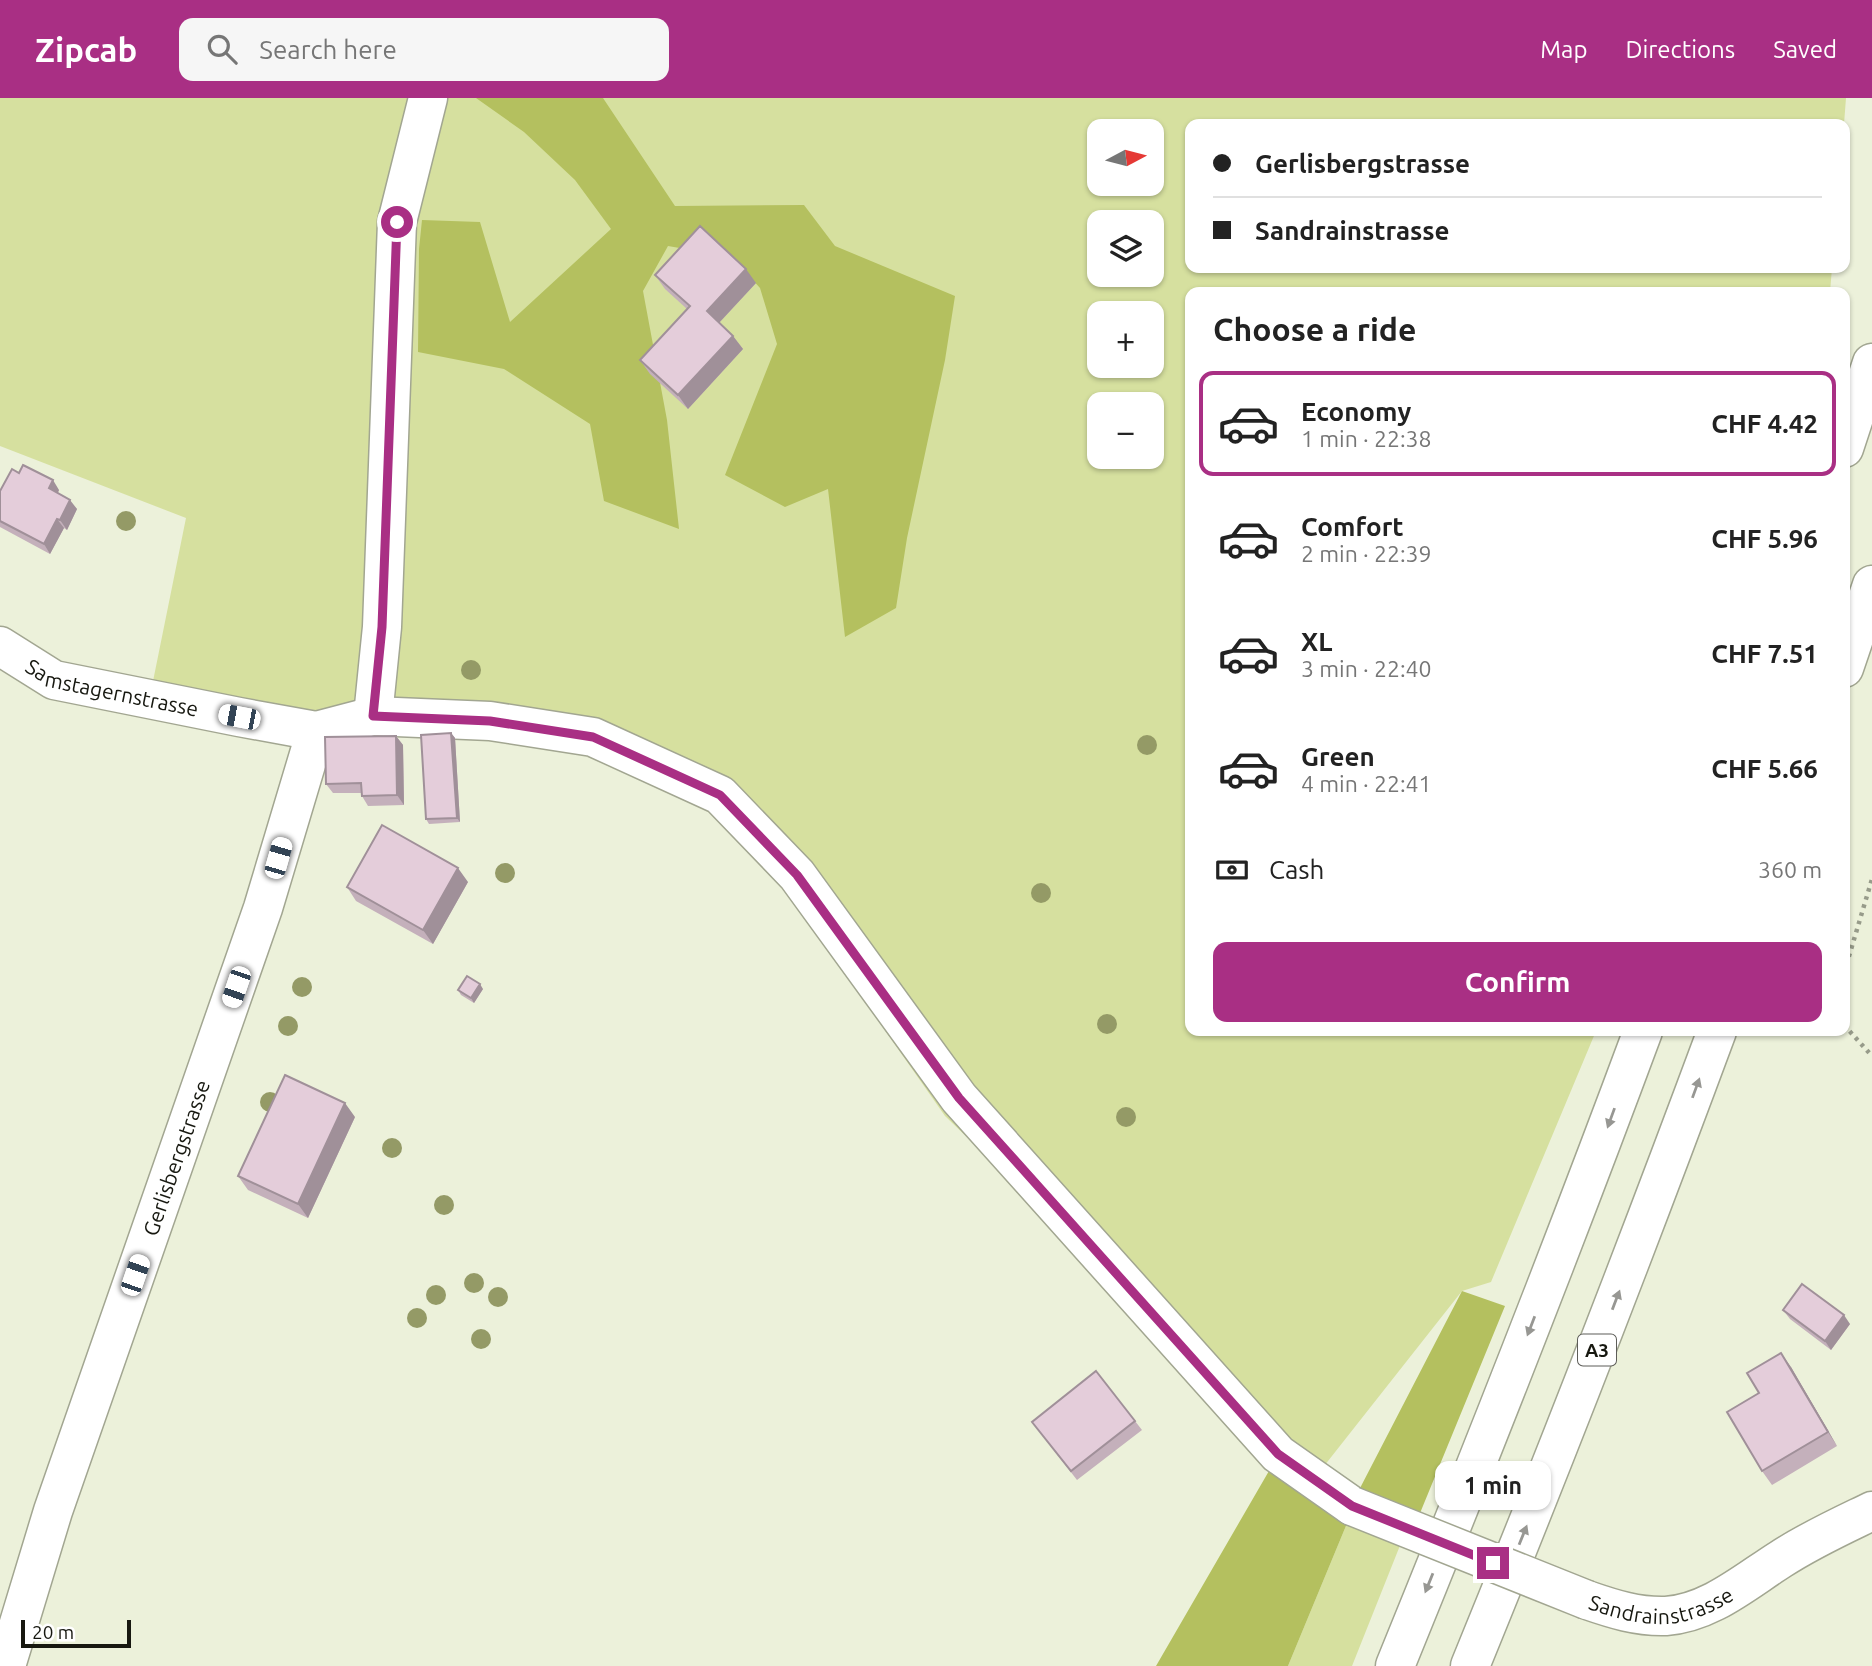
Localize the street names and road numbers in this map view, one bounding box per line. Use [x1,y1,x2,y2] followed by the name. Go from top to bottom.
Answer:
[22,654,201,721] street label: Samstagernstrasse
[138,1077,214,1239] street label: Gerlisbergstrasse
[1578,1334,1616,1366] road number: A3
[1586,1582,1737,1628] street label: Sandrainstrasse

